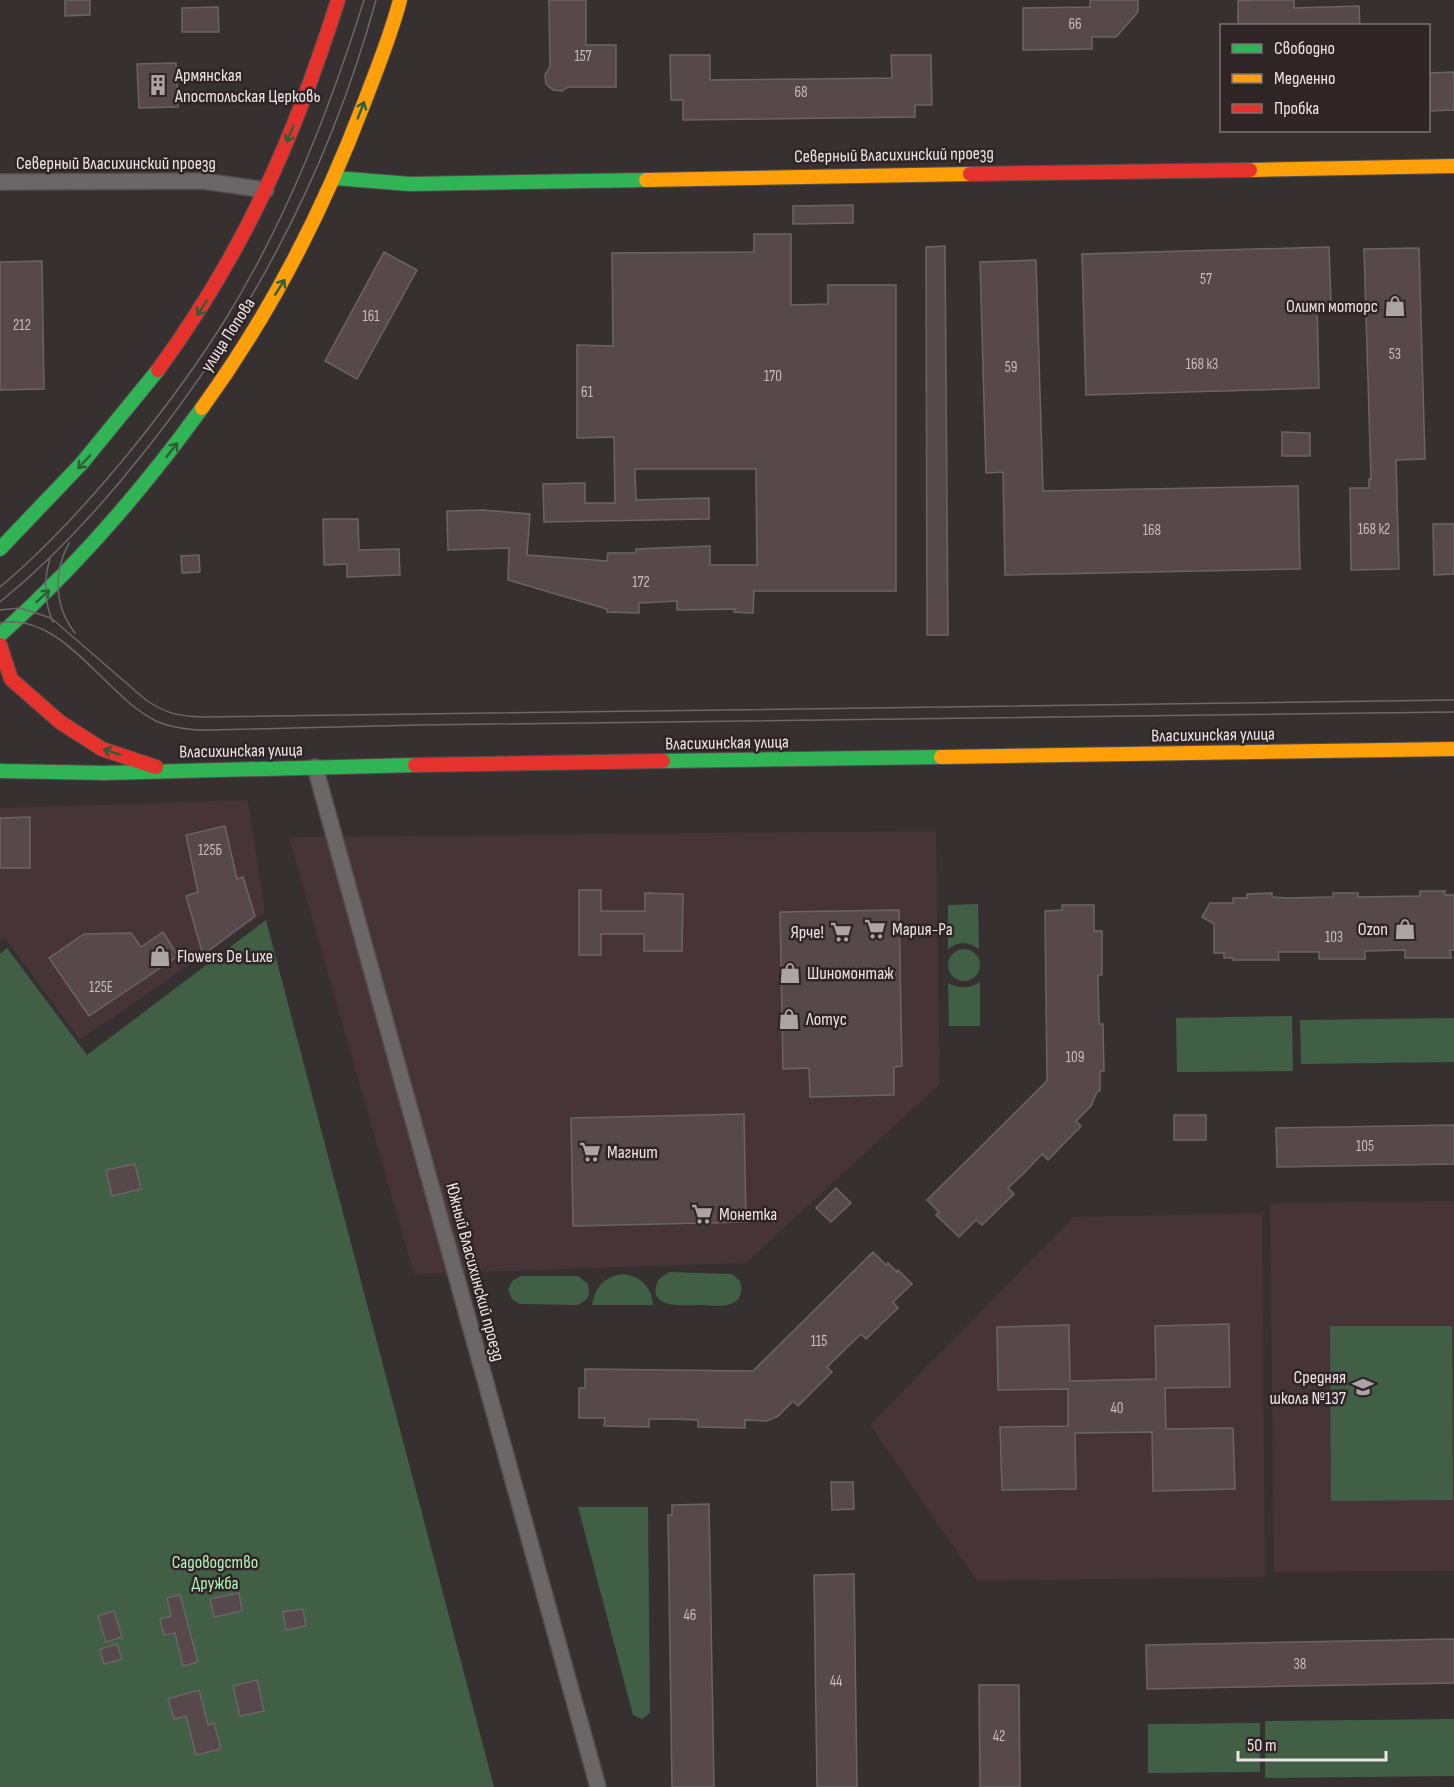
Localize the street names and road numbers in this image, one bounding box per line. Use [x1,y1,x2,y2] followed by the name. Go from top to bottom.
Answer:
[794,143,994,167] street label: Северный Власихинский проезд
[16,153,216,174] street label: Северный Власихинский проезд
[196,294,260,376] street label: улица Попова
[1151,723,1275,747] street label: Власихинская улица
[665,731,789,755] street label: Власихинская улица
[179,739,303,763] street label: Власихинская улица
[441,1181,509,1363] street label: Южный Власихинский проезд

